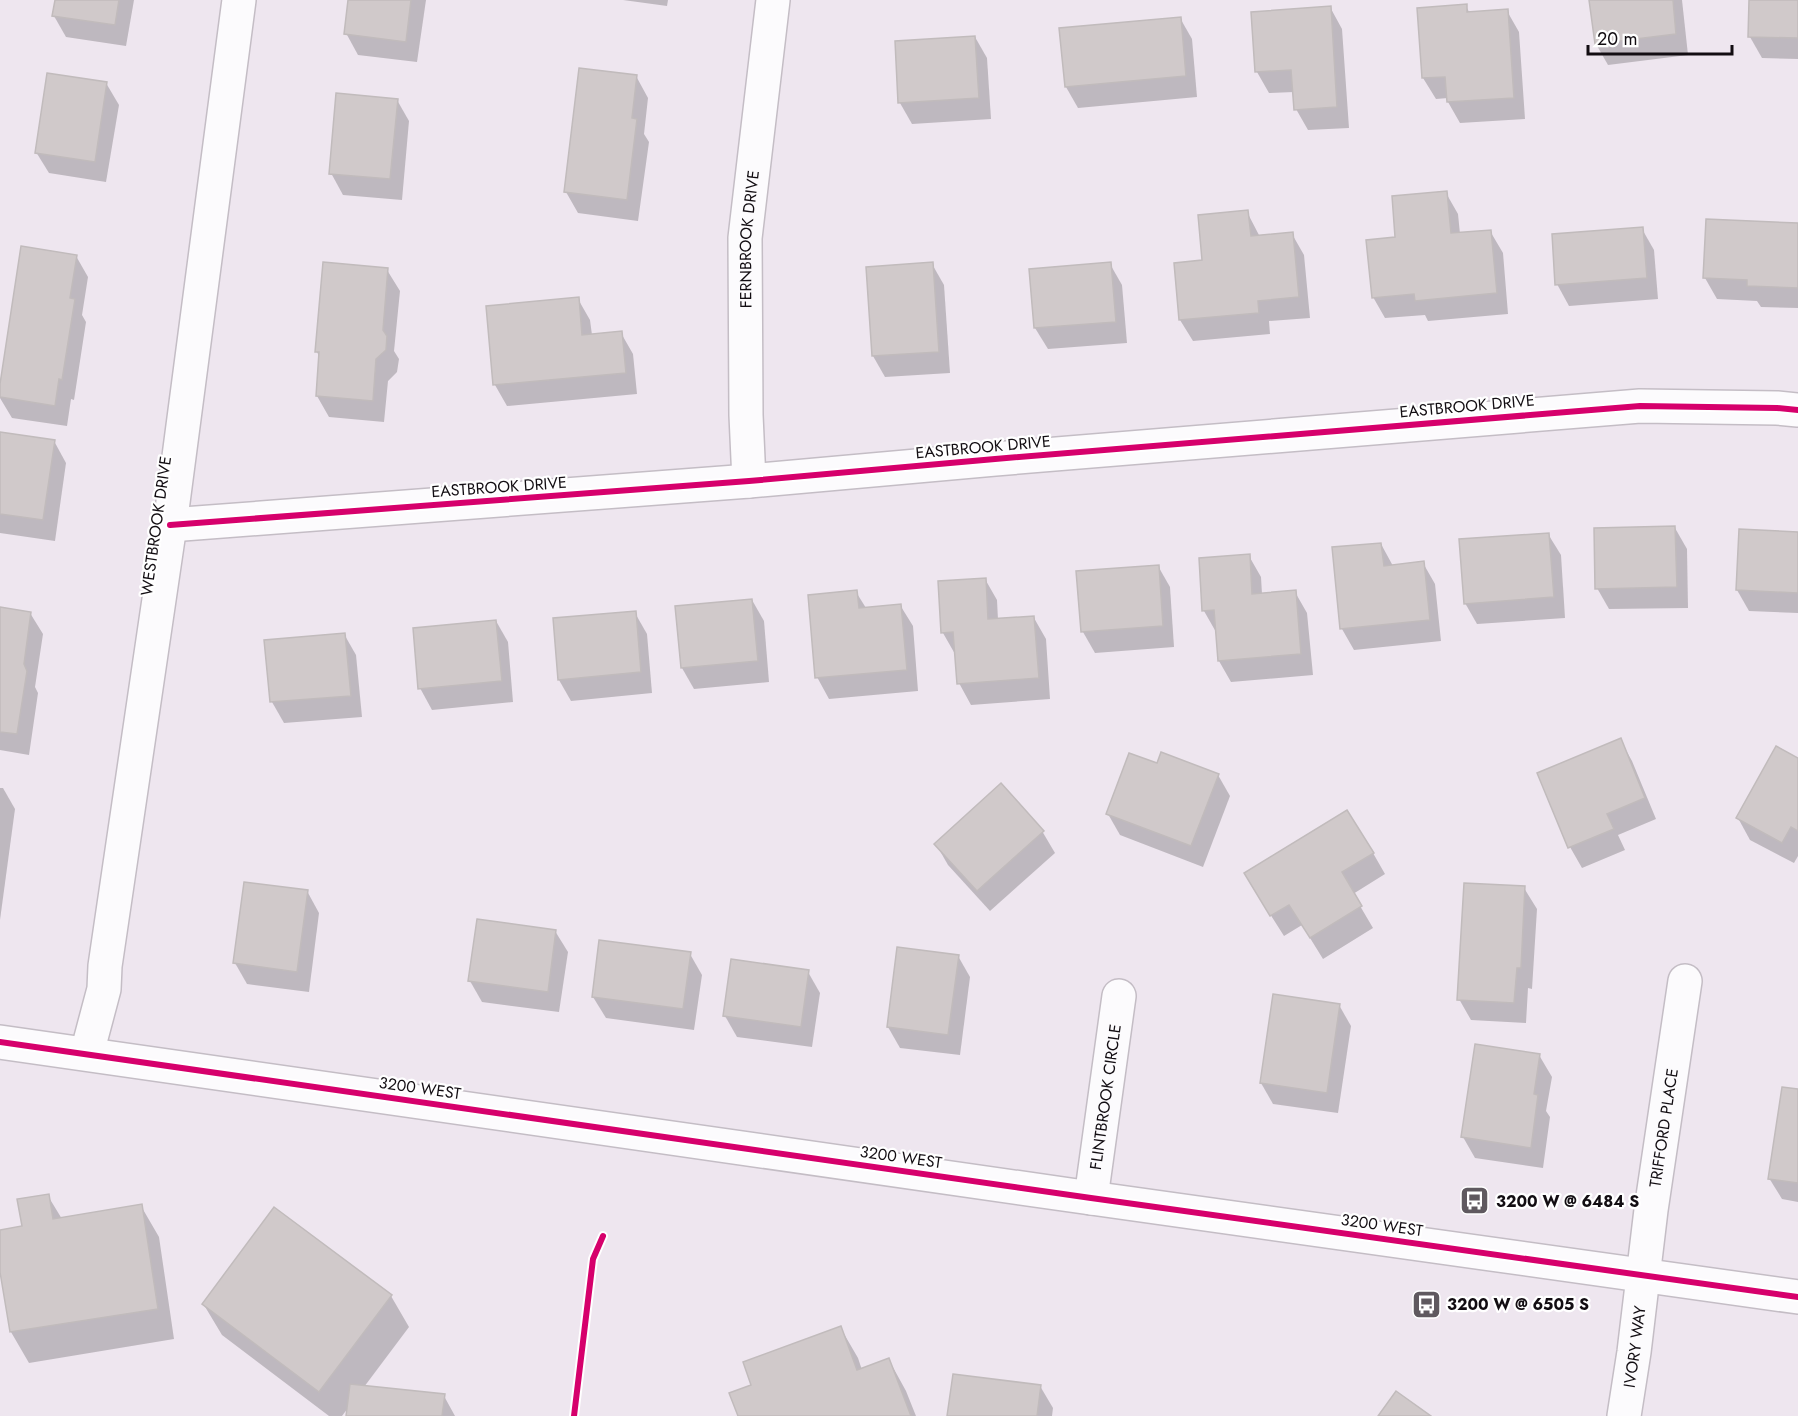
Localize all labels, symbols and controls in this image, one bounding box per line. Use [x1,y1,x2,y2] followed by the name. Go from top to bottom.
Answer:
[1588,18,1732,56] scale bar
[1597,26,1637,52] text: 20 m
[733,169,764,308] street label: FERNBROOK DRIVE
[1398,389,1536,423] street label: EASTBROOK DRIVE
[914,430,1052,464] street label: EASTBROOK DRIVE
[135,455,177,597] street label: WESTBROOK DRIVE
[431,471,567,503] street label: EASTBROOK DRIVE
[1084,1023,1126,1171] street label: FLINTBROOK CIRCLE
[1643,1067,1683,1189] street label: TRIFFORD PLACE
[377,1071,463,1105] street label: 3200 WEST
[858,1140,944,1174] street label: 3200 WEST
[1459,1185,1491,1217] bus stop icon: 3200 W @ 6484 S
[1496,1190,1639,1213] place label: 3200 W @ 6484 S
[1339,1208,1425,1242] street label: 3200 WEST
[1410,1288,1442,1320] bus stop icon: 3200 W @ 6505 S
[1447,1293,1589,1316] place label: 3200 W @ 6505 S
[1617,1305,1651,1389] street label: IVORY WAY

